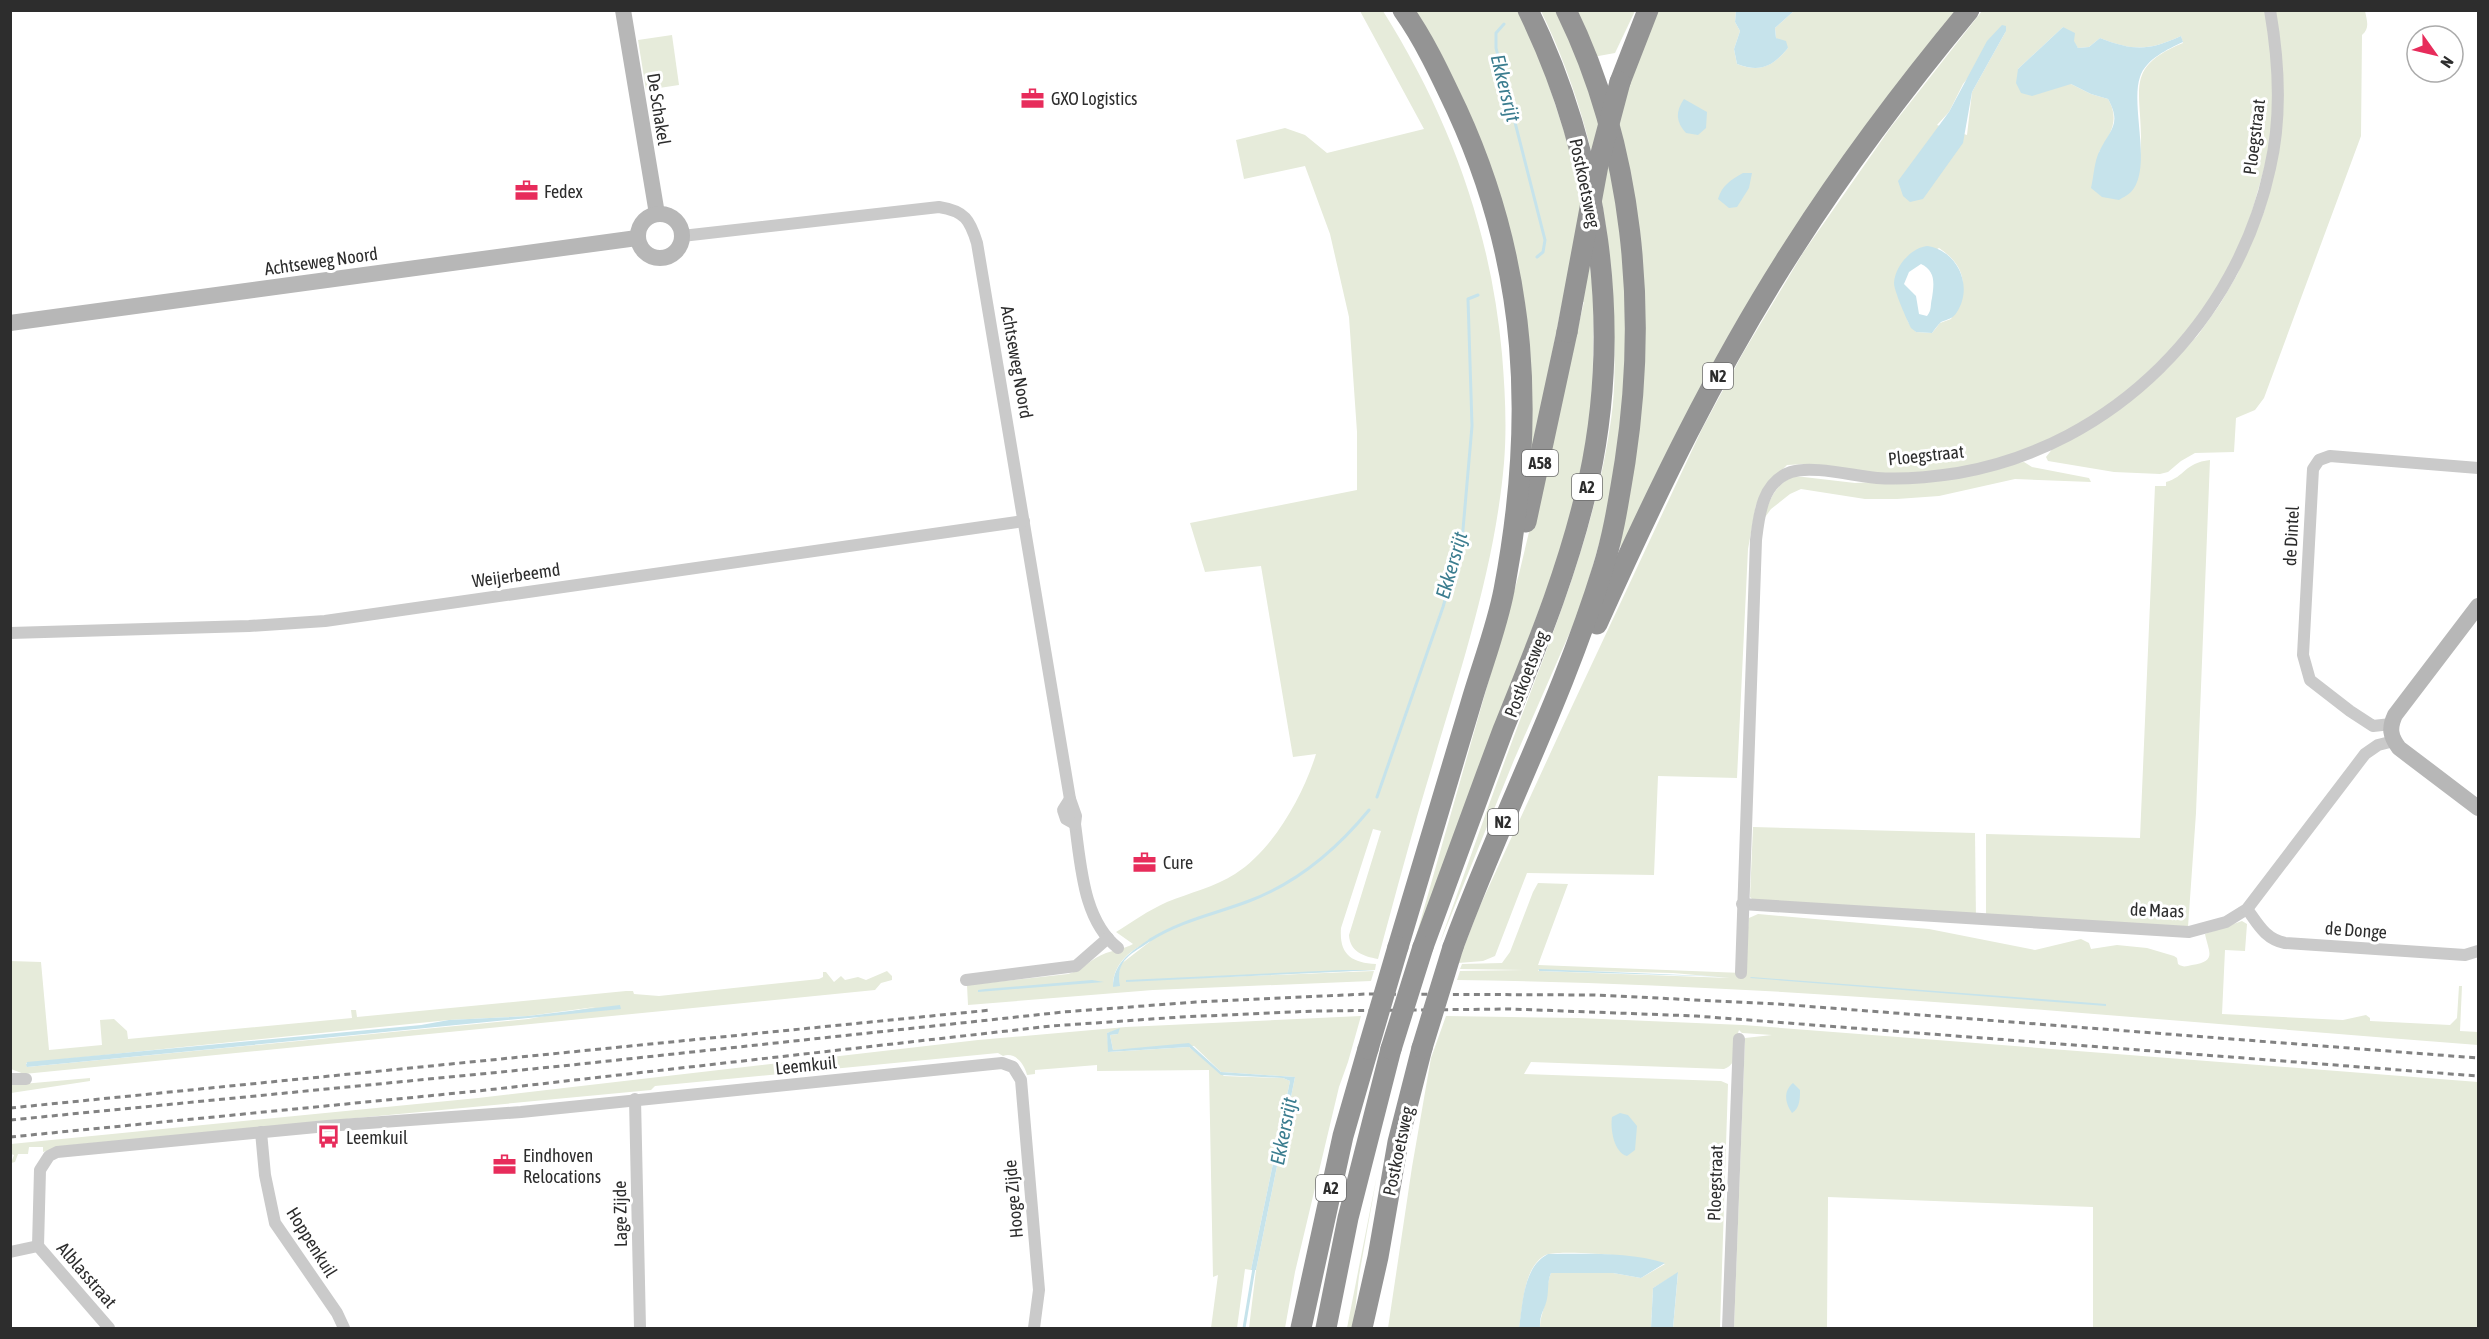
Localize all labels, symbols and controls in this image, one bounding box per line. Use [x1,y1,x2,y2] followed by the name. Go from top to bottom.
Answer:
[2405,24,2465,84] north arrow
[1487,52,1526,124] water label: Ekkersrijt
[2437,53,2458,71] text: N
[643,72,675,147] street label: De Schakel
[1020,85,1046,111] office icon: GXO Logistics
[1051,88,1137,109] place label: GXO Logistics
[2239,98,2269,176] street label: Ploegstraat
[1565,136,1605,230] street label: Postkoetsweg
[513,178,539,204] office icon: Fedex
[544,181,583,202] place label: Fedex
[263,243,379,279] street label: Achtseweg Noord
[997,304,1037,420] street label: Achtseweg Noord
[1703,363,1733,389] road number: N2
[1887,441,1965,469] street label: Ploegstraat
[1522,450,1558,476] road number: A58
[1572,474,1602,500] road number: A2
[2279,505,2303,567] street label: de Dintel
[1430,529,1472,601] water label: Ekkersrijt
[471,558,561,592] street label: Weijerbeemd
[1500,628,1552,720] street label: Postkoetsweg
[1488,809,1518,835] road number: N2
[1132,849,1158,875] office icon: Cure
[1163,852,1193,873] place label: Cure
[2129,899,2185,921] street label: de Maas
[2324,917,2388,943] street label: de Donge
[774,1051,838,1079] street label: Leemkuil
[1265,1095,1301,1167] water label: Ekkersrijt
[1378,1104,1418,1198] street label: Postkoetsweg
[315,1124,341,1150] bus stop icon: Leemkuil
[346,1127,408,1148] place label: Leemkuil
[523,1145,601,1187] place label: Eindhoven Relocations
[1703,1145,1727,1221] street label: Ploegstraat
[492,1152,518,1178] office icon: Eindhoven Relocations
[999,1159,1027,1239] street label: Hooge Zijde
[1316,1175,1346,1201] road number: A2
[609,1181,631,1247] street label: Lage Zijde
[282,1203,342,1281] street label: Hoppenkuil
[53,1238,121,1312] street label: Alblasstraat

